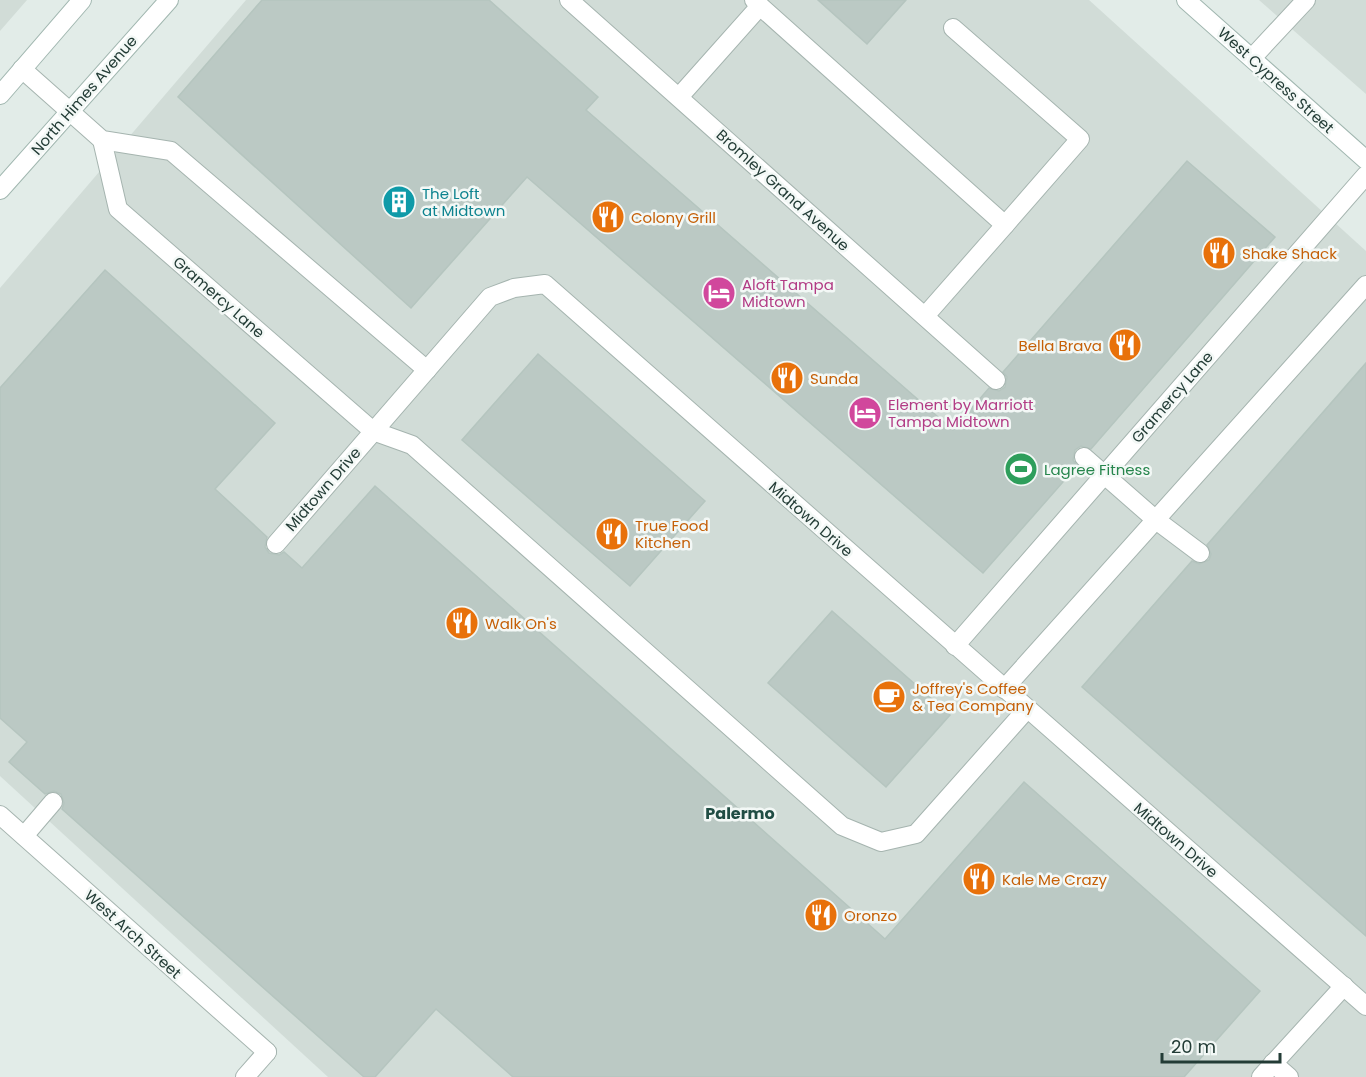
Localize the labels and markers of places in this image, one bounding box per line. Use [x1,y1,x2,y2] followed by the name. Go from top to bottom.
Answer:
[422,183,505,221] place label: The Loft at Midtown
[381,184,417,220] building icon: The Loft at Midtown
[590,199,626,235] restaurant icon: Colony Grill
[631,207,716,228] place label: Colony Grill
[1201,235,1237,271] restaurant icon: Shake Shack
[1242,243,1337,264] place label: Shake Shack
[742,274,834,312] place label: Aloft Tampa Midtown
[701,275,737,311] hotel icon: Aloft Tampa Midtown
[1107,327,1143,363] restaurant icon: Bella Brava
[1018,335,1102,356] place label: Bella Brava
[769,360,805,396] restaurant icon: Sunda
[810,368,858,389] place label: Sunda
[888,394,1034,432] place label: Element by Marriott Tampa Midtown
[847,395,883,431] hotel icon: Element by Marriott Tampa Midtown
[1003,451,1039,487] sports icon: Lagree Fitness
[1044,459,1150,480] place label: Lagree Fitness
[635,515,709,553] place label: True Food Kitchen
[594,516,630,552] restaurant icon: True Food Kitchen
[444,605,480,641] restaurant icon: Walk On's
[485,613,557,634] place label: Walk On's
[912,678,1034,716] place label: Joffrey's Coffee & Tea Company
[871,679,907,715] cafe icon: Joffrey's Coffee & Tea Company
[961,861,997,897] restaurant icon: Kale Me Crazy
[1002,869,1107,890] place label: Kale Me Crazy
[803,897,839,933] restaurant icon: Oronzo
[844,905,897,926] place label: Oronzo

